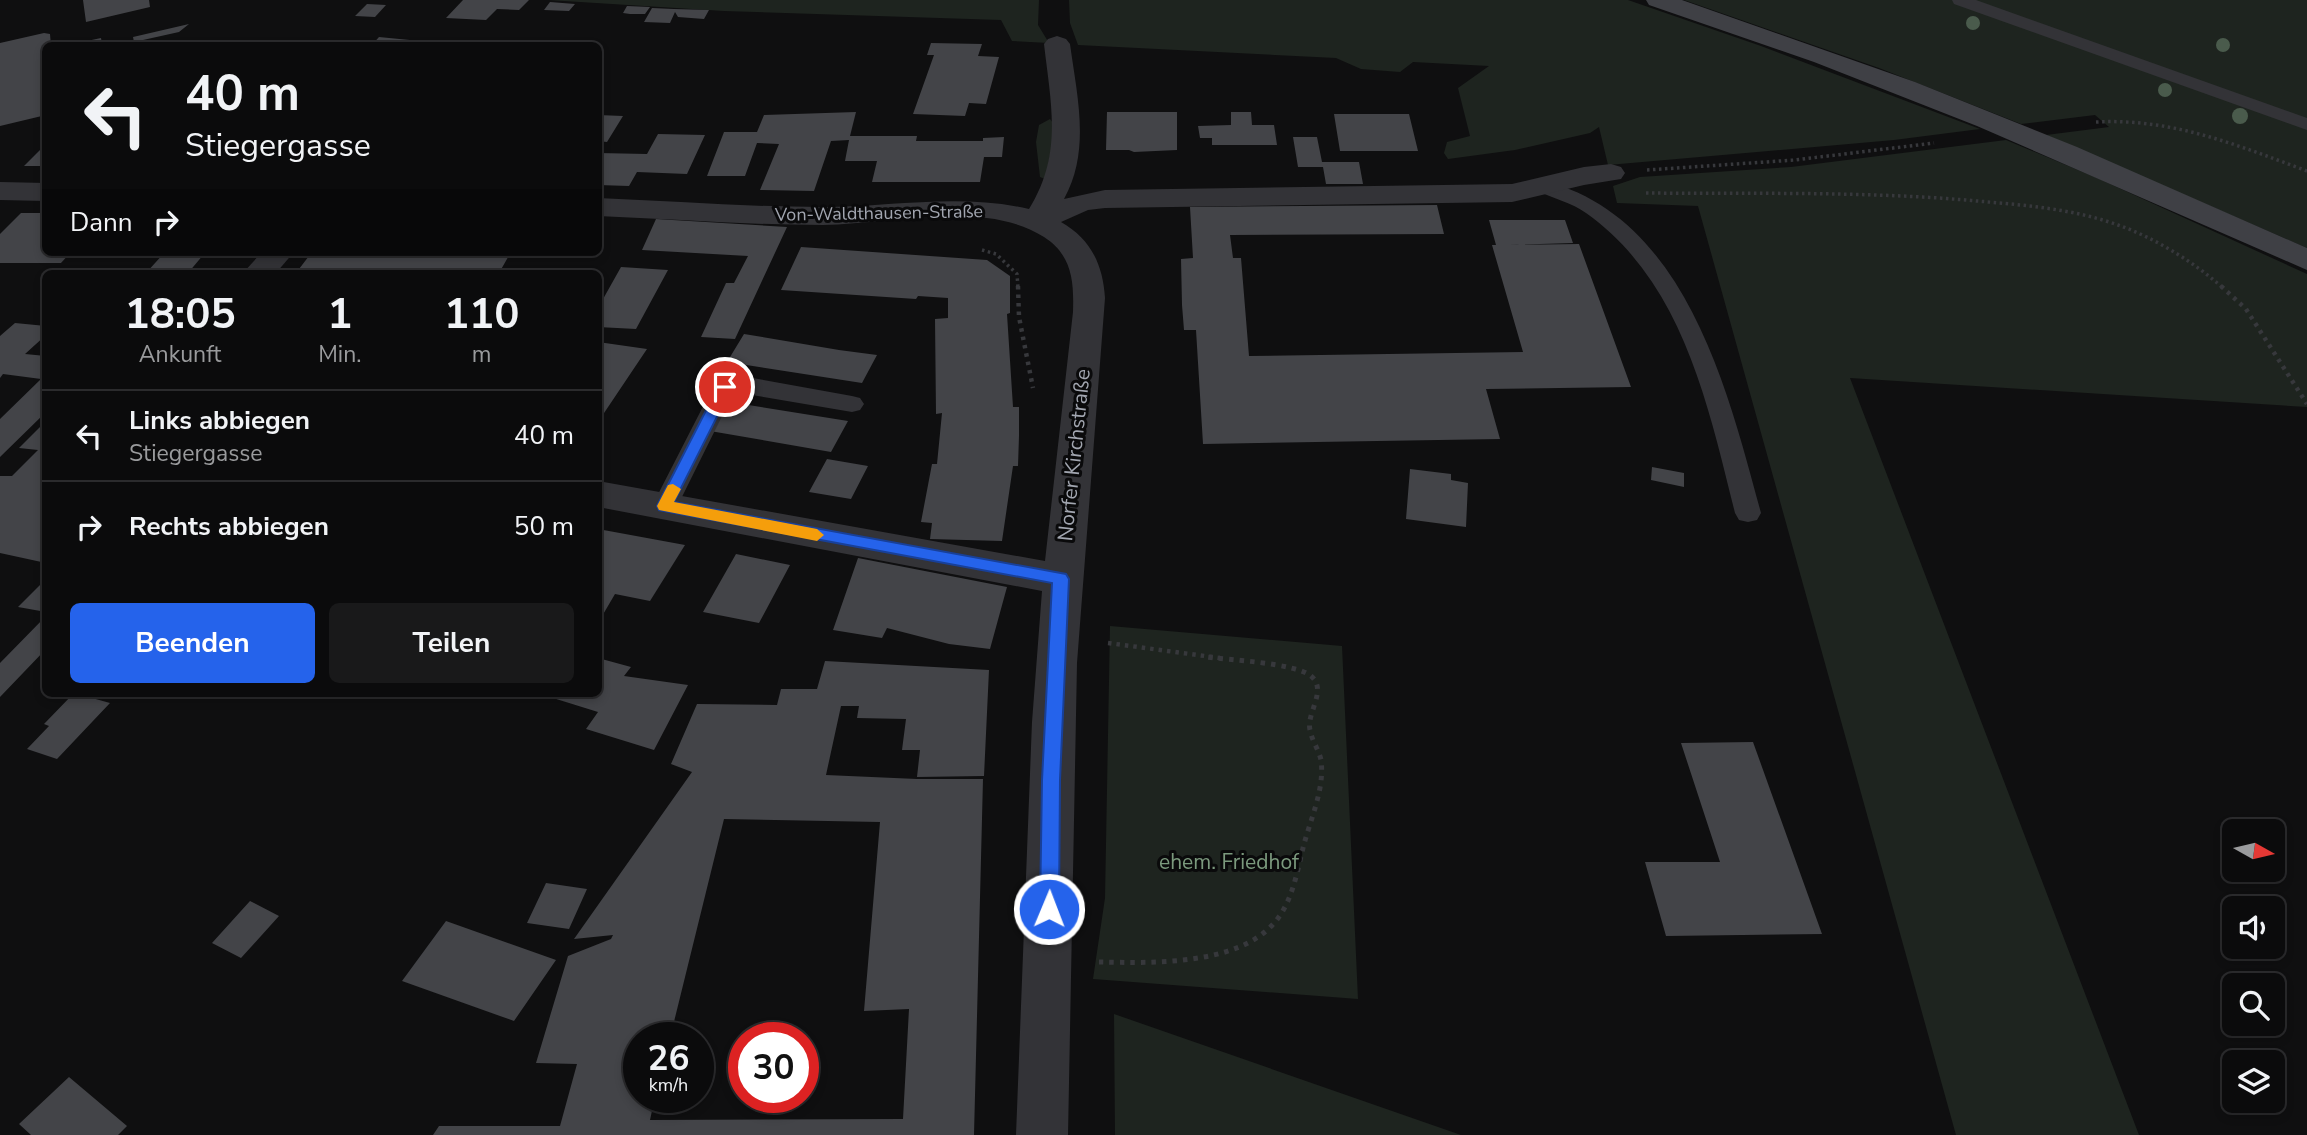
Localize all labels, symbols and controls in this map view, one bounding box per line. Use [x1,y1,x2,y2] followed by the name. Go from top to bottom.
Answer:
[185,60,300,127] text: 40 m
[70,70,161,161] icon: left
[185,124,371,167] text: Stiegergasse
[774,199,983,227] street label: Von-Waldthausen-Straße
[147,203,185,241] icon: right
[70,205,133,240] text: Dann
[124,286,236,343] text: 18:05
[327,286,352,343] text: 1
[444,286,520,343] text: 110
[139,339,221,370] text: Ankunft
[318,339,361,370] text: Min.
[472,339,492,370] text: m
[695,357,755,417] pin
[1051,367,1097,543] street label: Norfer Kirchstraße
[706,368,744,406] icon: arrive
[129,403,310,438] text: Links abbiegen
[70,417,108,455] icon: left
[514,418,574,453] text: 40 m
[129,438,263,469] text: Stiegergasse
[70,508,108,546] icon: right
[129,509,329,544] text: Rechts abbiegen
[514,509,574,544] text: 50 m
[70,603,315,683] button: Beenden
[329,603,574,683] button: Teilen
[2222,819,2286,882] north arrow
[2222,819,2285,1113] map controls
[1159,848,1300,876] park label: ehem. Friedhof
[1012,872,1086,946] position arrow
[2222,896,2285,959] button: sound
[2222,973,2285,1036] button: search
[728,1022,819,1113] speed limit sign: 30
[647,1035,690,1082] text: 26
[2222,1050,2285,1113] button: layers
[649,1073,688,1097] text: km/h

